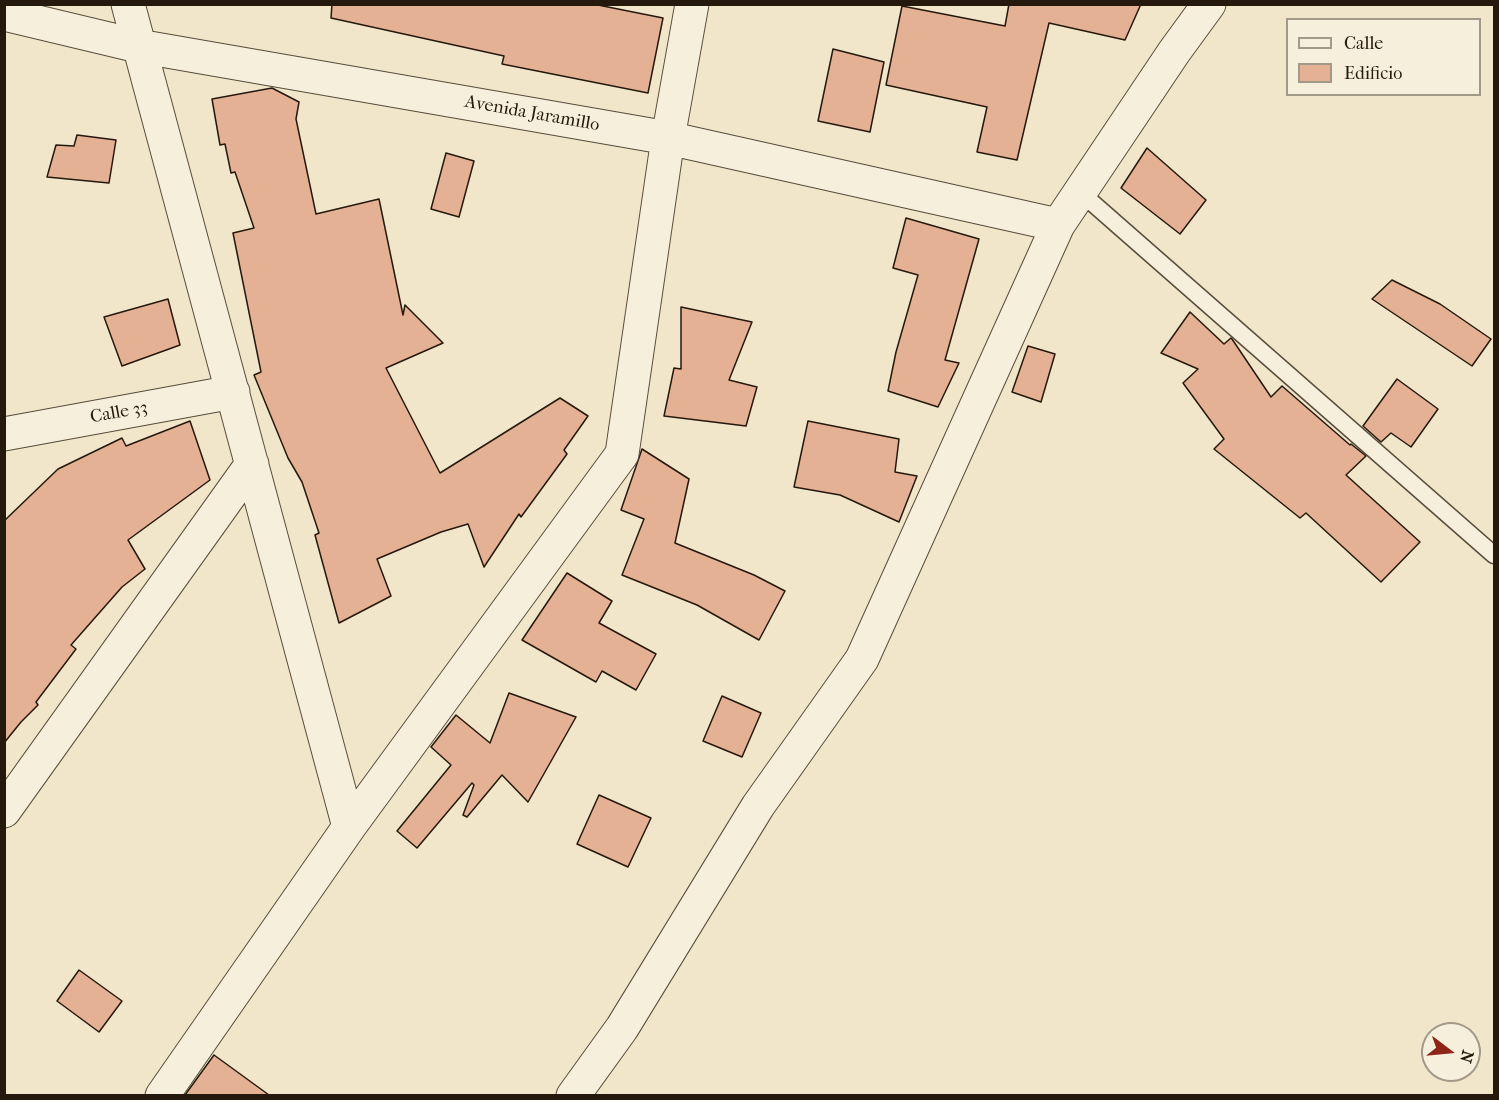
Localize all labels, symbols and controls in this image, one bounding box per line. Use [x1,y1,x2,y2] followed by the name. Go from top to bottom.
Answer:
[1286,18,1481,96] legend
[1344,33,1383,54] text: Calle
[1344,63,1402,84] text: Edificio
[463,92,601,136] street label: Avenida Jaramillo
[89,397,149,429] street label: Calle 33
[1421,1022,1481,1082] north arrow
[1456,1048,1478,1065] text: N

